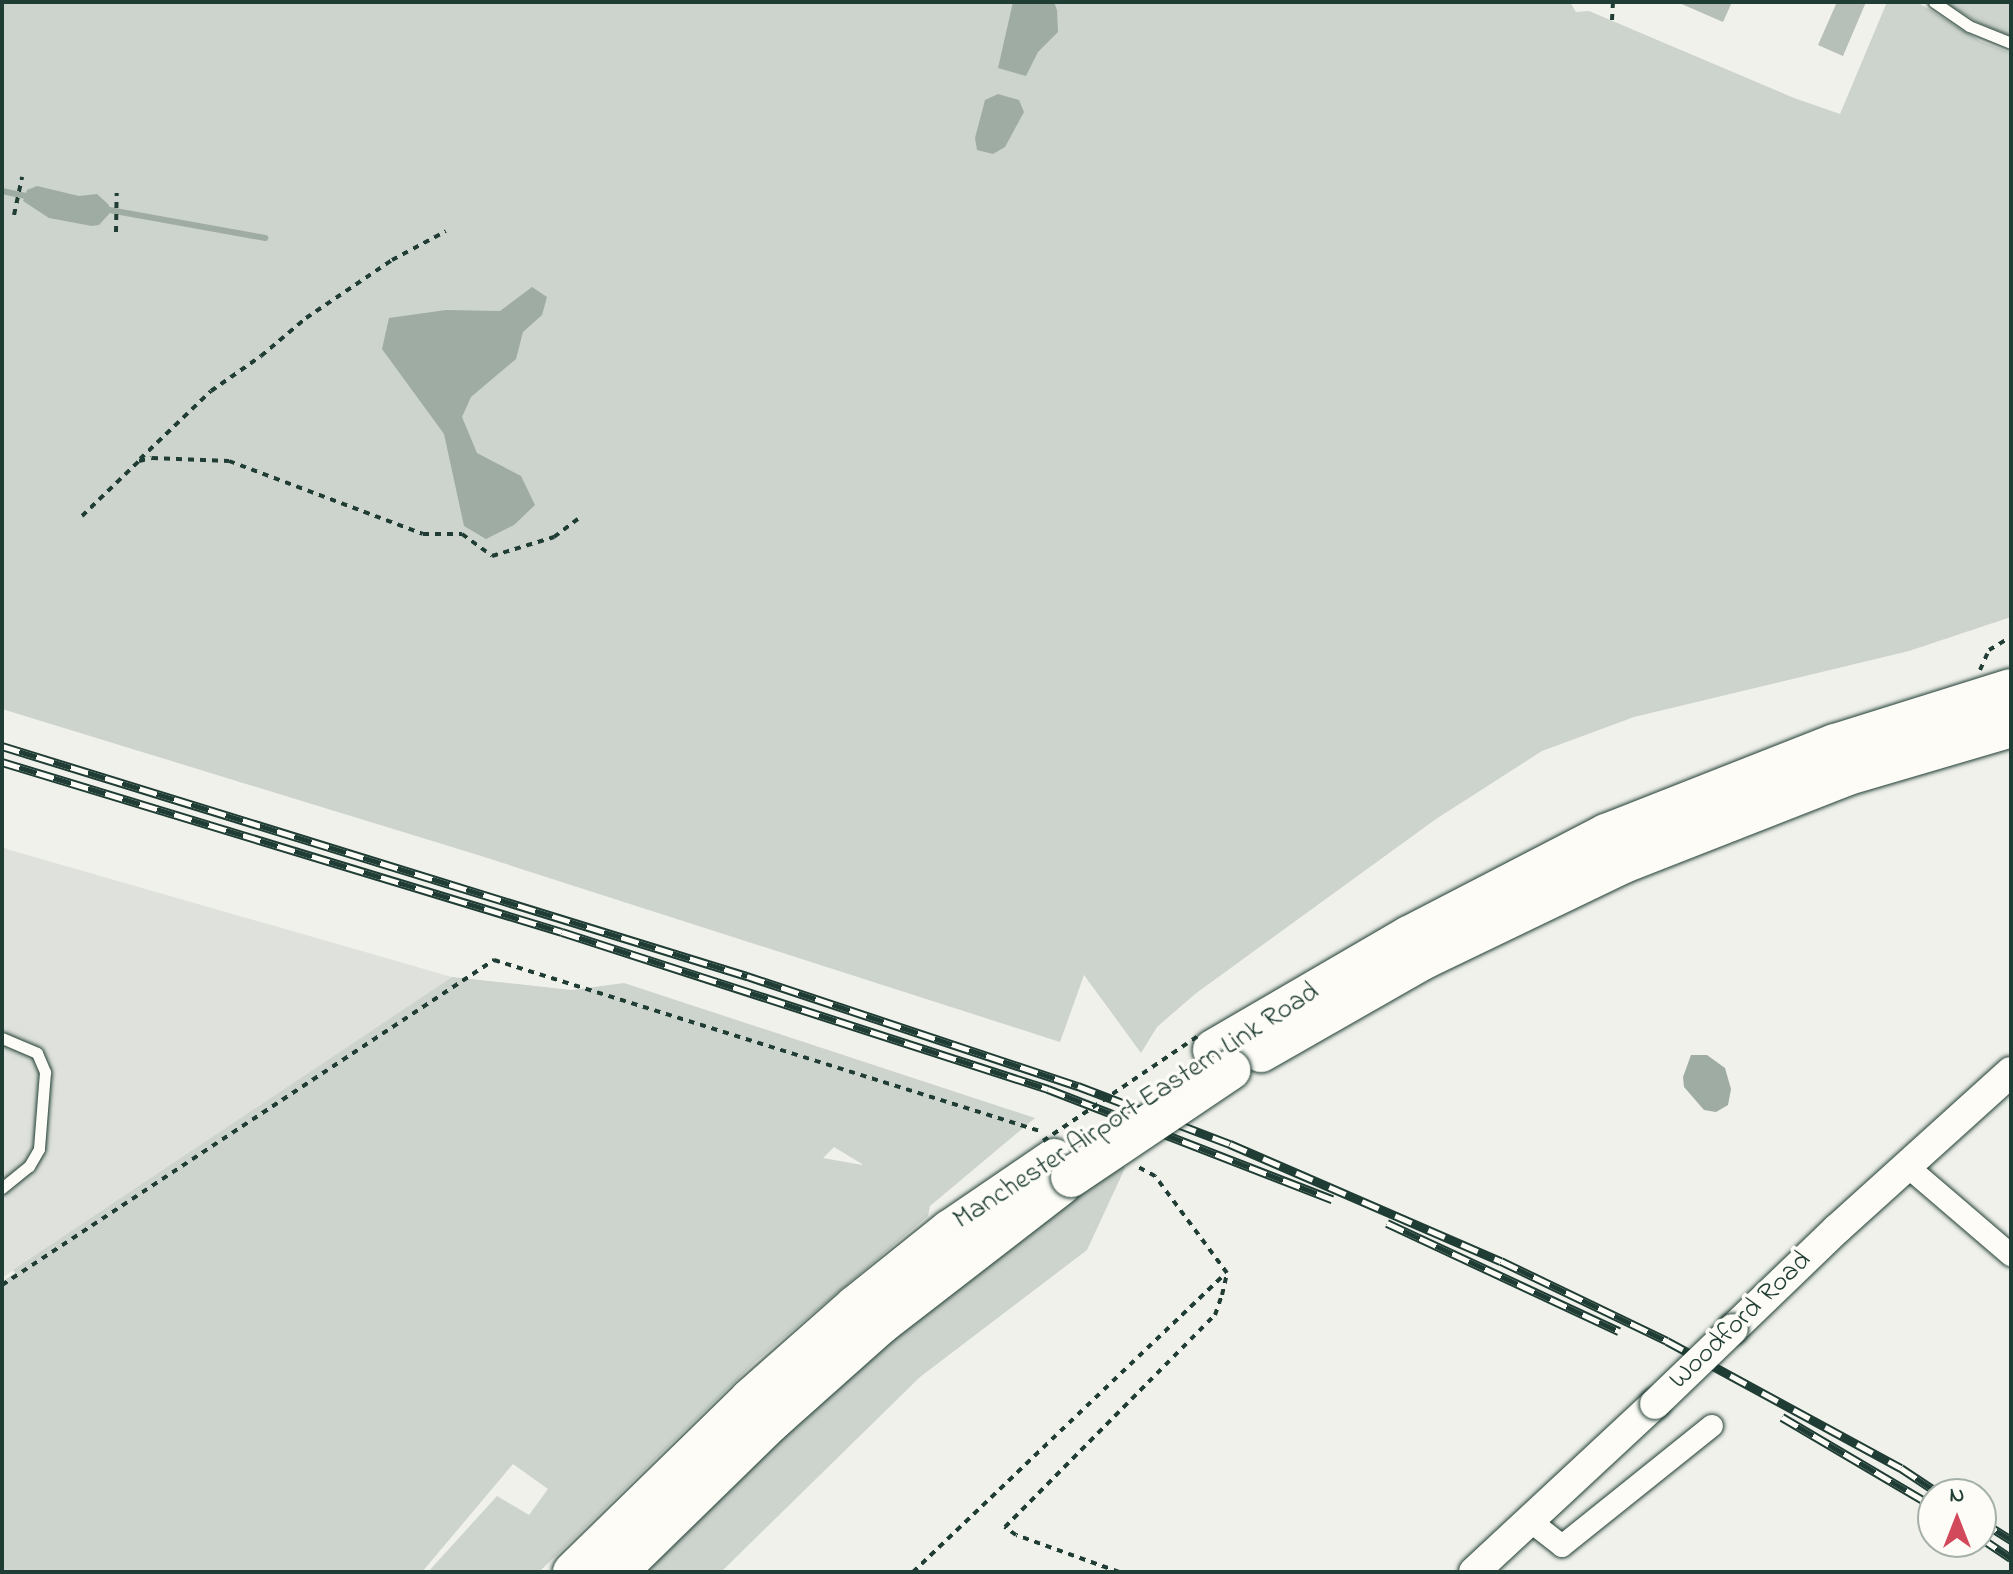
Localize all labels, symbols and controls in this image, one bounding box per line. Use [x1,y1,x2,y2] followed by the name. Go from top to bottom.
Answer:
[948,976,1326,1238] street label: Manchester Airport Eastern Link Road
[1663,1245,1819,1397] street label: Woodford Road
[1917,1478,1997,1558] north arrow
[1950,1480,1964,1512] text: N

